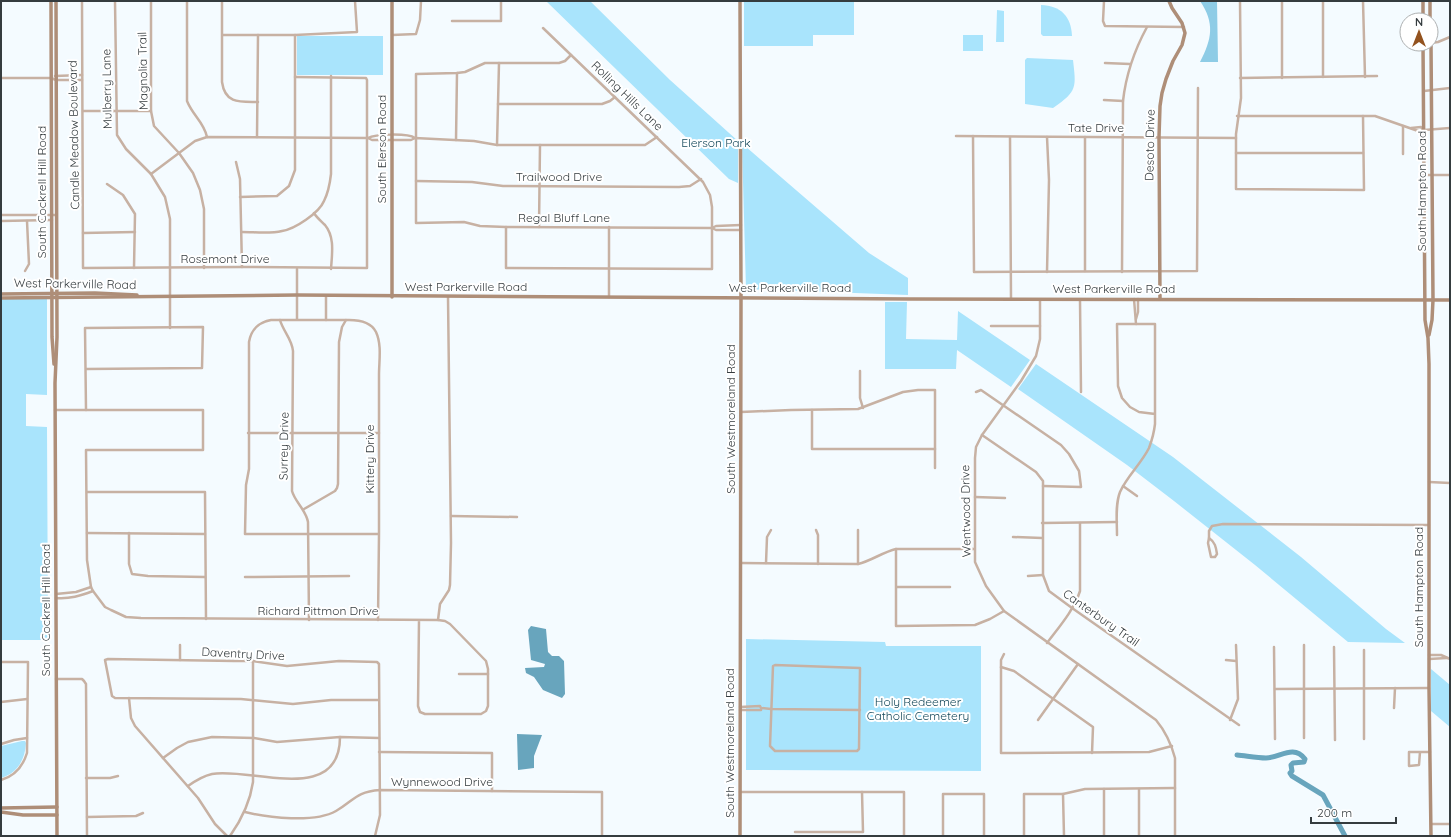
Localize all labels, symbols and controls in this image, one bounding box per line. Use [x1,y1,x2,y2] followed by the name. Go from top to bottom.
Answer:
[1399,12,1439,52] north arrow
[1415,15,1423,29] text: N
[134,32,151,110] street label: Magnolia Trail
[98,49,115,129] street label: Mulberry Lane
[588,58,667,134] street label: Rolling Hills Lane
[65,60,82,210] street label: Candle Meadow Boulevard
[374,95,389,203] street label: South Elerson Road
[1141,109,1158,181] street label: Desoto Drive
[1068,120,1124,135] street label: Tate Drive
[34,126,49,258] street label: South Cockrell Hill Road
[1414,131,1429,251] street label: South Hampton Road
[681,135,751,150] park label: Elerson Park
[516,169,602,184] street label: Trailwood Drive
[518,210,610,225] street label: Regal Bluff Lane
[181,251,270,266] street label: Rosemont Drive
[14,275,136,292] street label: West Parkerville Road
[405,279,527,294] street label: West Parkerville Road
[729,280,851,295] street label: West Parkerville Road
[1053,281,1175,296] street label: West Parkerville Road
[723,344,738,494] street label: South Westmoreland Road
[275,412,292,480] street label: Surrey Drive
[362,424,377,494] street label: Kittery Drive
[957,464,974,557] street label: Wentwood Drive
[1411,527,1426,647] street label: South Hampton Road
[38,544,53,676] street label: South Cockrell Hill Road
[1060,586,1142,650] street label: Canterbury Trail
[258,603,379,618] street label: Richard Pittmon Drive
[201,644,285,663] street label: Daventry Drive
[722,668,737,818] street label: South Westmoreland Road
[867,694,969,723] park label: Holy Redeemer Catholic Cemetery
[391,774,493,789] street label: Wynnewood Drive
[1311,799,1396,825] scale bar
[1317,805,1352,820] text: 200 m

